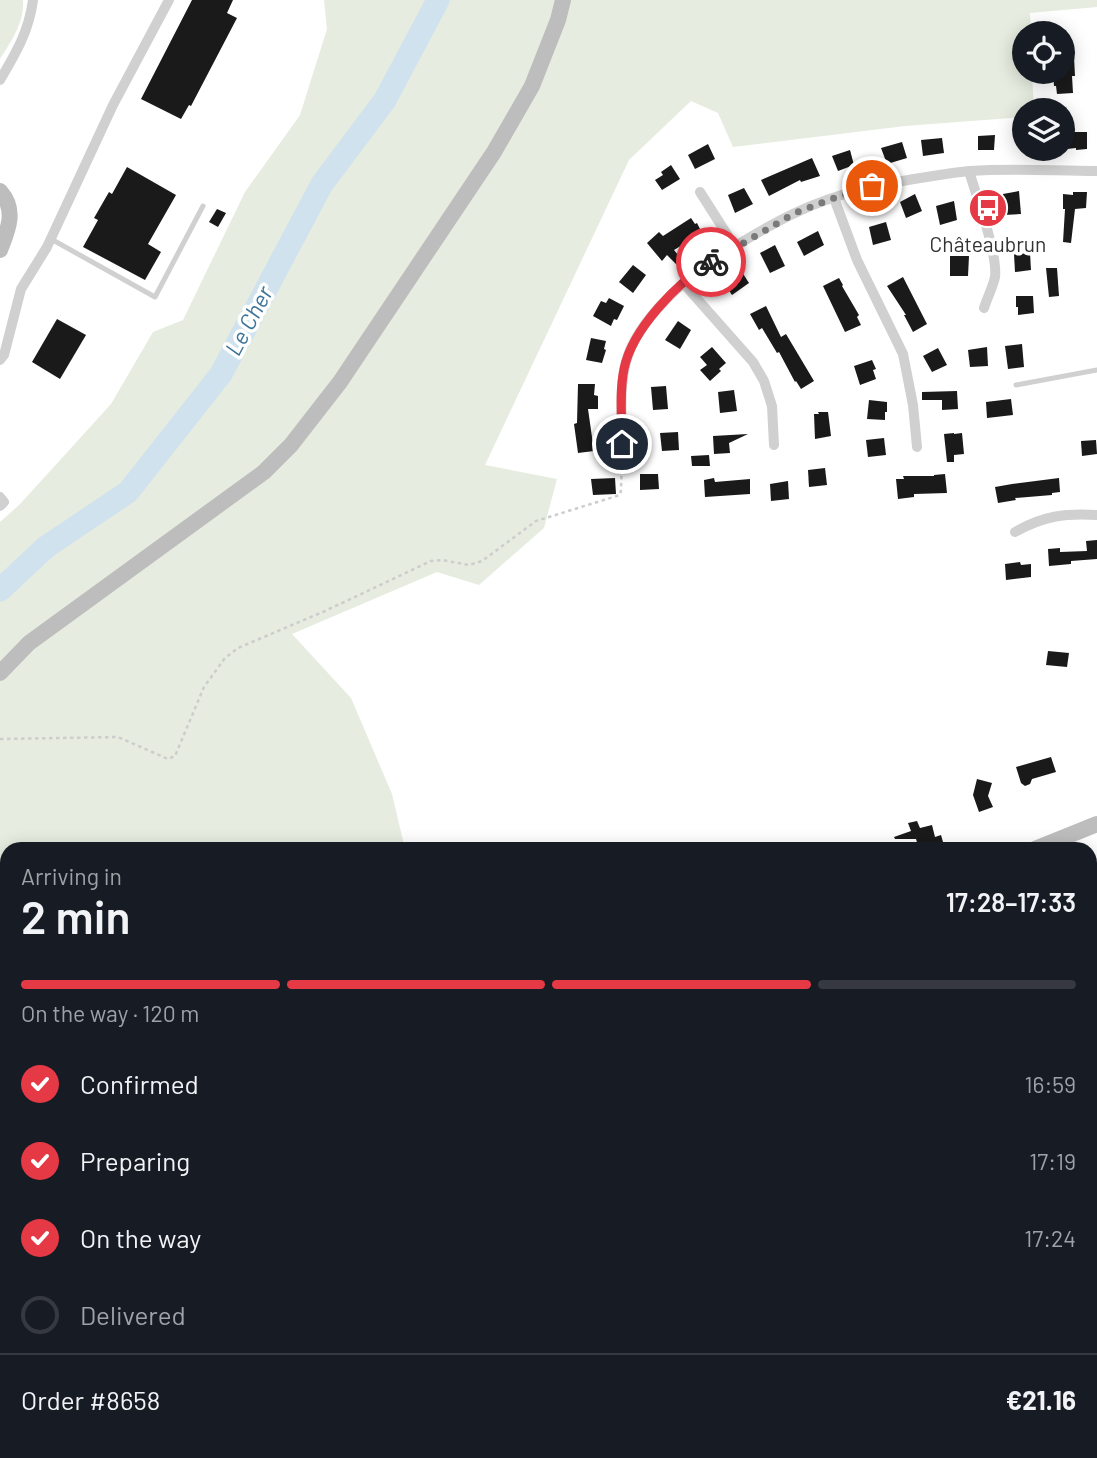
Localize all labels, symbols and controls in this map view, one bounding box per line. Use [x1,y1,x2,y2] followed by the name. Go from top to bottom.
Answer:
[1012,21,1075,161] map controls
[1012,21,1075,84] button: locate
[1012,98,1075,161] button: layers
[842,156,902,216] pin
[853,167,891,205] icon: bag
[967,187,1009,229] bus stop icon: Châteaubrun
[676,227,746,297] courier
[930,231,1046,256] place label: Châteaubrun
[692,243,730,281] icon: bike
[218,280,278,360] water label: Le Cher
[592,414,652,474] pin
[603,425,641,463] icon: home
[21,862,122,890] text: Arriving in
[946,886,1076,917] text: 17:28–17:33
[21,888,130,943] text: 2 min
[21,999,199,1027] text: On the way · 120 m
[21,1065,59,1103] icon: check
[80,1068,199,1099] text: Confirmed
[1025,1070,1076,1098] text: 16:59
[21,1142,59,1180] icon: check
[80,1145,190,1176] text: Preparing
[1029,1147,1076,1175] text: 17:19
[21,1219,59,1257] icon: check
[80,1222,201,1253] text: On the way
[1024,1224,1076,1252] text: 17:24
[80,1299,186,1330] text: Delivered
[21,1384,160,1415] text: Order #8658
[1006,1384,1076,1415] text: €21.16

